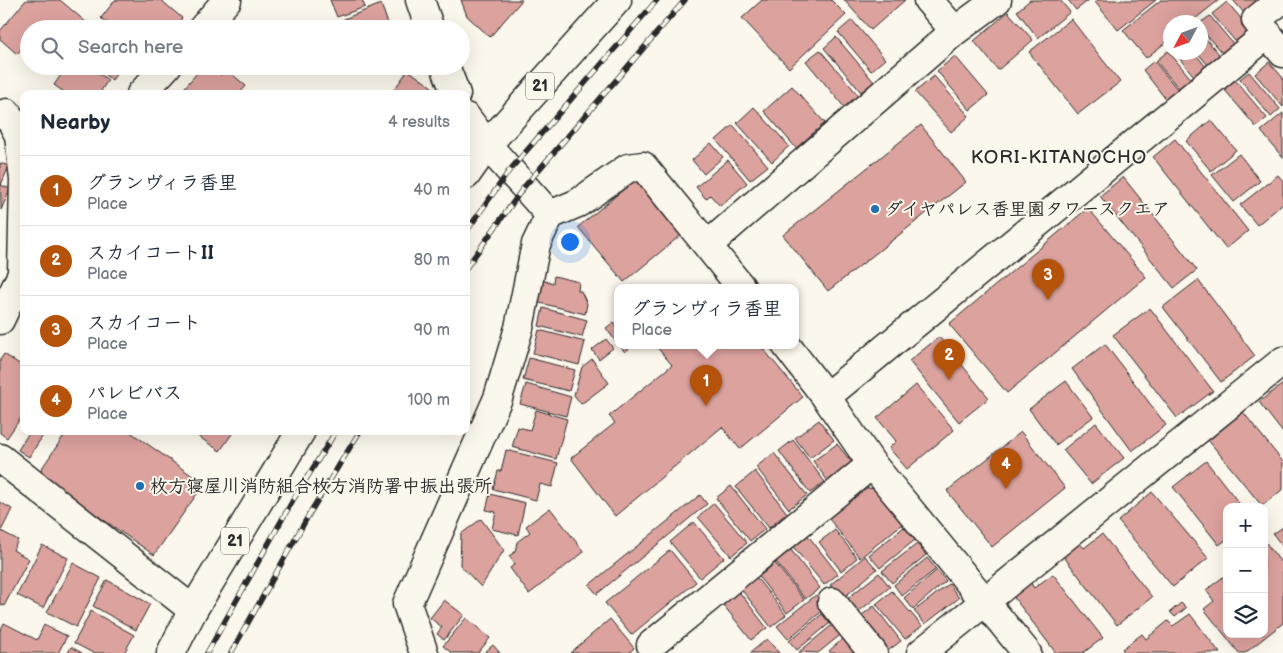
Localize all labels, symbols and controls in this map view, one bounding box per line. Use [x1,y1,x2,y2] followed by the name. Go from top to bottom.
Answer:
[1163,15,1208,60] north arrow
[20,20,470,75] search box
[38,34,66,62] icon: search
[78,36,183,59] text: Search here
[526,72,554,100] road number: 21
[40,110,110,135] text: Nearby
[388,113,450,132] text: 4 results
[971,146,1147,169] district label: KORI-KITANOCHO
[87,172,237,195] text: グランヴィラ香里
[53,181,59,200] text: 1
[413,181,450,200] text: 40 m
[87,195,128,214] text: Place
[885,199,1170,220] place label: ダイヤパレス香里園タワースクエア
[869,203,881,215] marker: ダイヤパレス香里園タワースクエア
[557,229,583,255] your location
[87,242,214,265] text: スカイコートII
[51,251,61,270] text: 2
[414,251,450,270] text: 80 m
[1032,259,1064,300] pin: 3
[87,265,128,284] text: Place
[614,284,799,349] popup
[631,298,782,321] text: グランヴィラ香里
[87,312,201,335] text: スカイコート
[51,321,61,340] text: 3
[414,321,450,340] text: 90 m
[631,321,672,340] text: Place
[87,335,128,354] text: Place
[933,339,965,380] pin: 2
[690,365,722,406] pin: 1
[87,382,182,405] text: パレビバス
[51,391,61,410] text: 4
[407,391,450,410] text: 100 m
[87,405,128,424] text: Place
[990,448,1022,489] pin: 4
[150,476,492,497] place label: 枚方寝屋川消防組合枚方消防署中振出張所
[134,480,146,492] marker: 枚方寝屋川消防組合枚方消防署中振出張所
[1223,503,1268,638] map controls
[1223,503,1268,548] button: +
[221,528,249,554] road number: 21
[1223,548,1268,593] button: −
[1223,593,1268,638] button: layers

